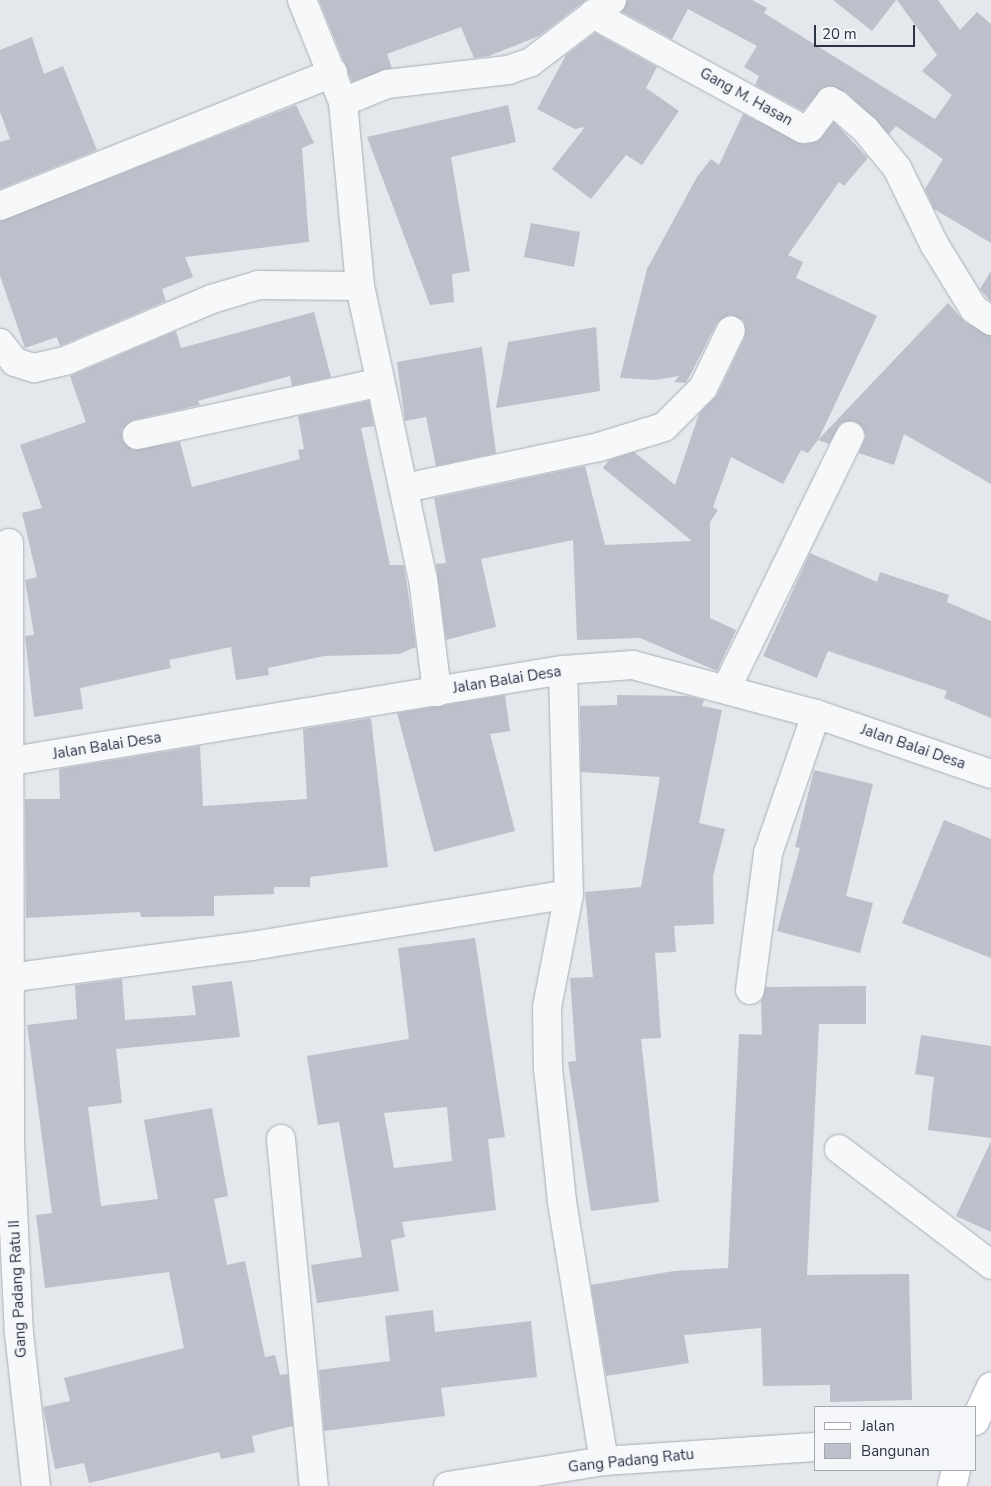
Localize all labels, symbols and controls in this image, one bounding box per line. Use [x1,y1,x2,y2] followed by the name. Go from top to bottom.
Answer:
[816,15,917,47] scale bar
[822,24,857,44] text: 20 m
[697,64,795,130] street label: Gang M. Hasan
[451,663,563,697] street label: Jalan Balai Desa
[858,721,968,773] street label: Jalan Balai Desa
[51,729,163,763] street label: Jalan Balai Desa
[5,1220,31,1358] street label: Gang Padang Ratu II
[814,1406,976,1471] legend
[861,1416,895,1436] text: Jalan
[861,1441,930,1461] text: Bangunan
[567,1445,695,1477] street label: Gang Padang Ratu

